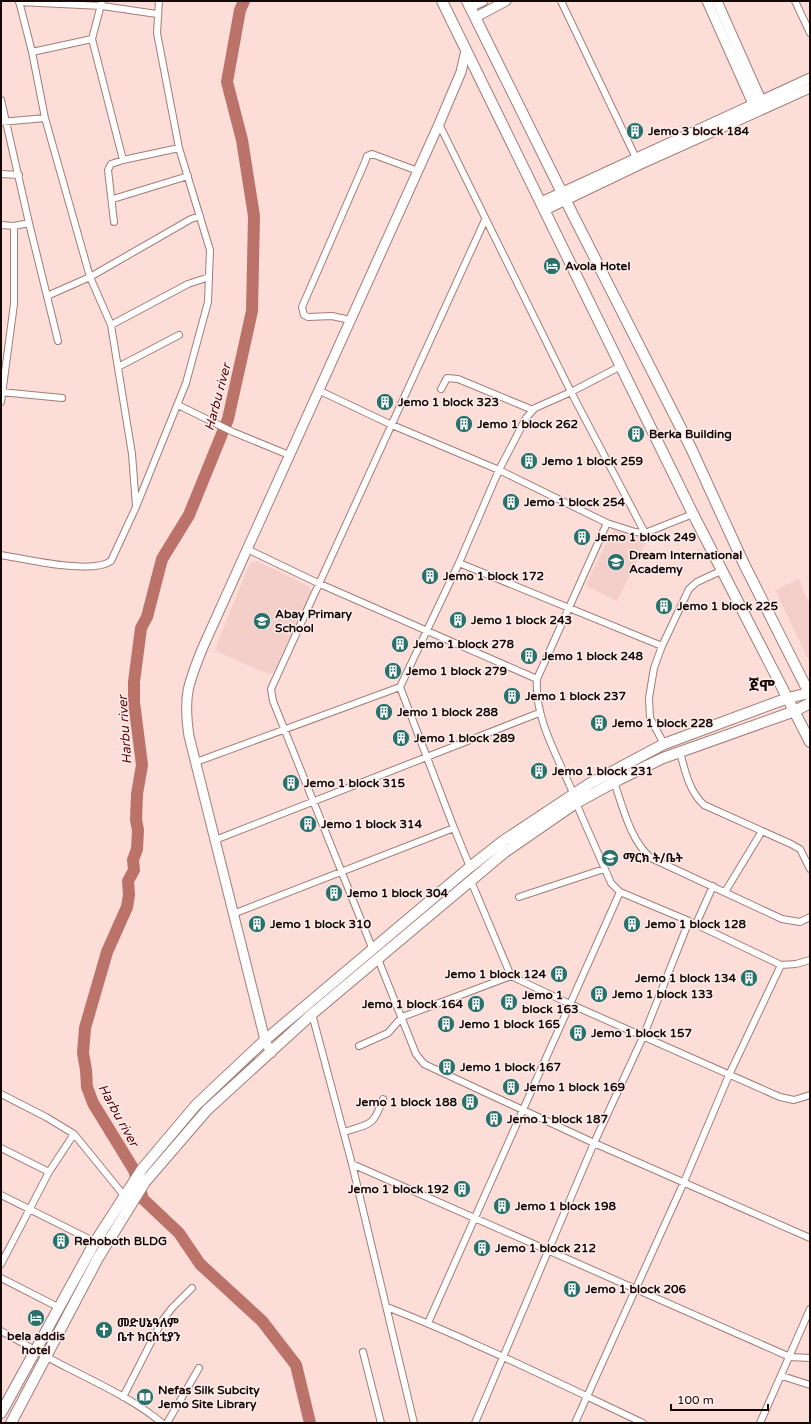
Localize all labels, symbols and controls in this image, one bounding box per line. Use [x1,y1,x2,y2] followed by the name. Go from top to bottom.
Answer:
[625,121,645,141] building icon: Jemo 3 block 184
[647,124,749,138] place label: Jemo 3 block 184
[542,256,562,276] hotel icon: Avola Hotel
[565,259,630,273] place label: Avola Hotel
[201,360,235,433] water label: Harbu river
[375,392,395,412] building icon: Jemo 1 block 323
[397,395,499,409] place label: Jemo 1 block 323
[454,414,474,434] building icon: Jemo 1 block 262
[476,417,578,431] place label: Jemo 1 block 262
[626,424,646,444] building icon: Berka Building
[649,427,732,442] place label: Berka Building
[519,451,539,471] building icon: Jemo 1 block 259
[541,454,643,468] place label: Jemo 1 block 259
[501,492,521,512] building icon: Jemo 1 block 254
[523,495,625,509] place label: Jemo 1 block 254
[572,527,592,547] building icon: Jemo 1 block 249
[594,530,696,544] place label: Jemo 1 block 249
[629,548,742,577] place label: Dream International Academy
[606,552,626,572] school or university icon: Dream International Academy
[420,566,440,586] building icon: Jemo 1 block 172
[442,569,544,583] place label: Jemo 1 block 172
[654,596,674,616] building icon: Jemo 1 block 225
[676,599,778,613] place label: Jemo 1 block 225
[275,607,353,635] place label: Abay Primary School
[448,610,468,630] building icon: Jemo 1 block 243
[252,611,272,631] school or university icon: Abay Primary School
[470,613,572,627] place label: Jemo 1 block 243
[390,634,410,654] building icon: Jemo 1 block 278
[412,637,514,651] place label: Jemo 1 block 278
[519,646,539,666] building icon: Jemo 1 block 248
[541,649,643,663] place label: Jemo 1 block 248
[383,661,403,681] building icon: Jemo 1 block 279
[405,664,507,678] place label: Jemo 1 block 279
[749,676,775,696] district label: ጀሞ
[502,686,522,706] building icon: Jemo 1 block 237
[524,689,626,703] place label: Jemo 1 block 237
[114,693,135,765] water label: Harbu river
[374,702,394,722] building icon: Jemo 1 block 288
[396,705,498,719] place label: Jemo 1 block 288
[589,713,609,733] building icon: Jemo 1 block 228
[611,716,713,730] place label: Jemo 1 block 228
[391,728,411,748] building icon: Jemo 1 block 289
[413,731,515,745] place label: Jemo 1 block 289
[529,761,549,781] building icon: Jemo 1 block 231
[551,764,653,778] place label: Jemo 1 block 231
[281,773,301,793] building icon: Jemo 1 block 315
[303,776,405,790] place label: Jemo 1 block 315
[298,814,318,834] building icon: Jemo 1 block 314
[320,817,422,831] place label: Jemo 1 block 314
[600,848,620,868] school or university icon: ማርክ ት/ቤት
[623,851,683,865] place label: ማርክ ት/ቤት
[324,883,344,903] building icon: Jemo 1 block 304
[346,886,448,900] place label: Jemo 1 block 304
[247,914,267,934] building icon: Jemo 1 block 310
[622,914,642,934] building icon: Jemo 1 block 128
[269,917,371,931] place label: Jemo 1 block 310
[644,917,746,931] place label: Jemo 1 block 128
[549,964,569,984] building icon: Jemo 1 block 124
[444,967,546,981] place label: Jemo 1 block 124
[739,968,759,988] building icon: Jemo 1 block 134
[634,971,736,985] place label: Jemo 1 block 134
[589,984,609,1004] building icon: Jemo 1 block 133
[611,987,713,1001] place label: Jemo 1 block 133
[521,988,579,1016] place label: Jemo 1 block 163
[499,992,519,1012] building icon: Jemo 1 block 163
[466,994,486,1014] building icon: Jemo 1 block 164
[361,997,463,1011] place label: Jemo 1 block 164
[436,1014,456,1034] building icon: Jemo 1 block 165
[458,1017,560,1031] place label: Jemo 1 block 165
[568,1023,588,1043] building icon: Jemo 1 block 157
[590,1026,692,1040] place label: Jemo 1 block 157
[437,1057,457,1077] building icon: Jemo 1 block 167
[459,1060,561,1074] place label: Jemo 1 block 167
[501,1077,521,1097] building icon: Jemo 1 block 169
[523,1080,625,1094] place label: Jemo 1 block 169
[94,1081,143,1151] water label: Harbu river
[460,1092,480,1112] building icon: Jemo 1 block 188
[355,1095,457,1109] place label: Jemo 1 block 188
[484,1109,504,1129] building icon: Jemo 1 block 187
[506,1112,608,1126] place label: Jemo 1 block 187
[452,1179,472,1199] building icon: Jemo 1 block 192
[347,1182,449,1196] place label: Jemo 1 block 192
[492,1196,512,1216] building icon: Jemo 1 block 198
[514,1199,616,1213] place label: Jemo 1 block 198
[51,1231,71,1251] building icon: Rehoboth BLDG
[74,1234,167,1248] place label: Rehoboth BLDG
[472,1238,492,1258] building icon: Jemo 1 block 212
[494,1241,596,1255] place label: Jemo 1 block 212
[562,1279,582,1299] building icon: Jemo 1 block 206
[584,1282,686,1296] place label: Jemo 1 block 206
[26,1308,46,1328] hotel icon: bela addis hotel
[117,1316,181,1344] place label: መድሀኔዓለም ቤተ ክርስቲያን
[94,1320,114,1340] church icon: መድሀኔዓለም ቤተ ክርስቲያን
[7,1329,65,1357] place label: bela addis hotel
[157,1383,260,1412] place label: Nefas Silk Subcity Jemo Site Library
[671,1386,768,1412] scale bar
[135,1387,155,1407] library icon: Nefas Silk Subcity Jemo Site Library
[677,1393,714,1407] text: 100 m

